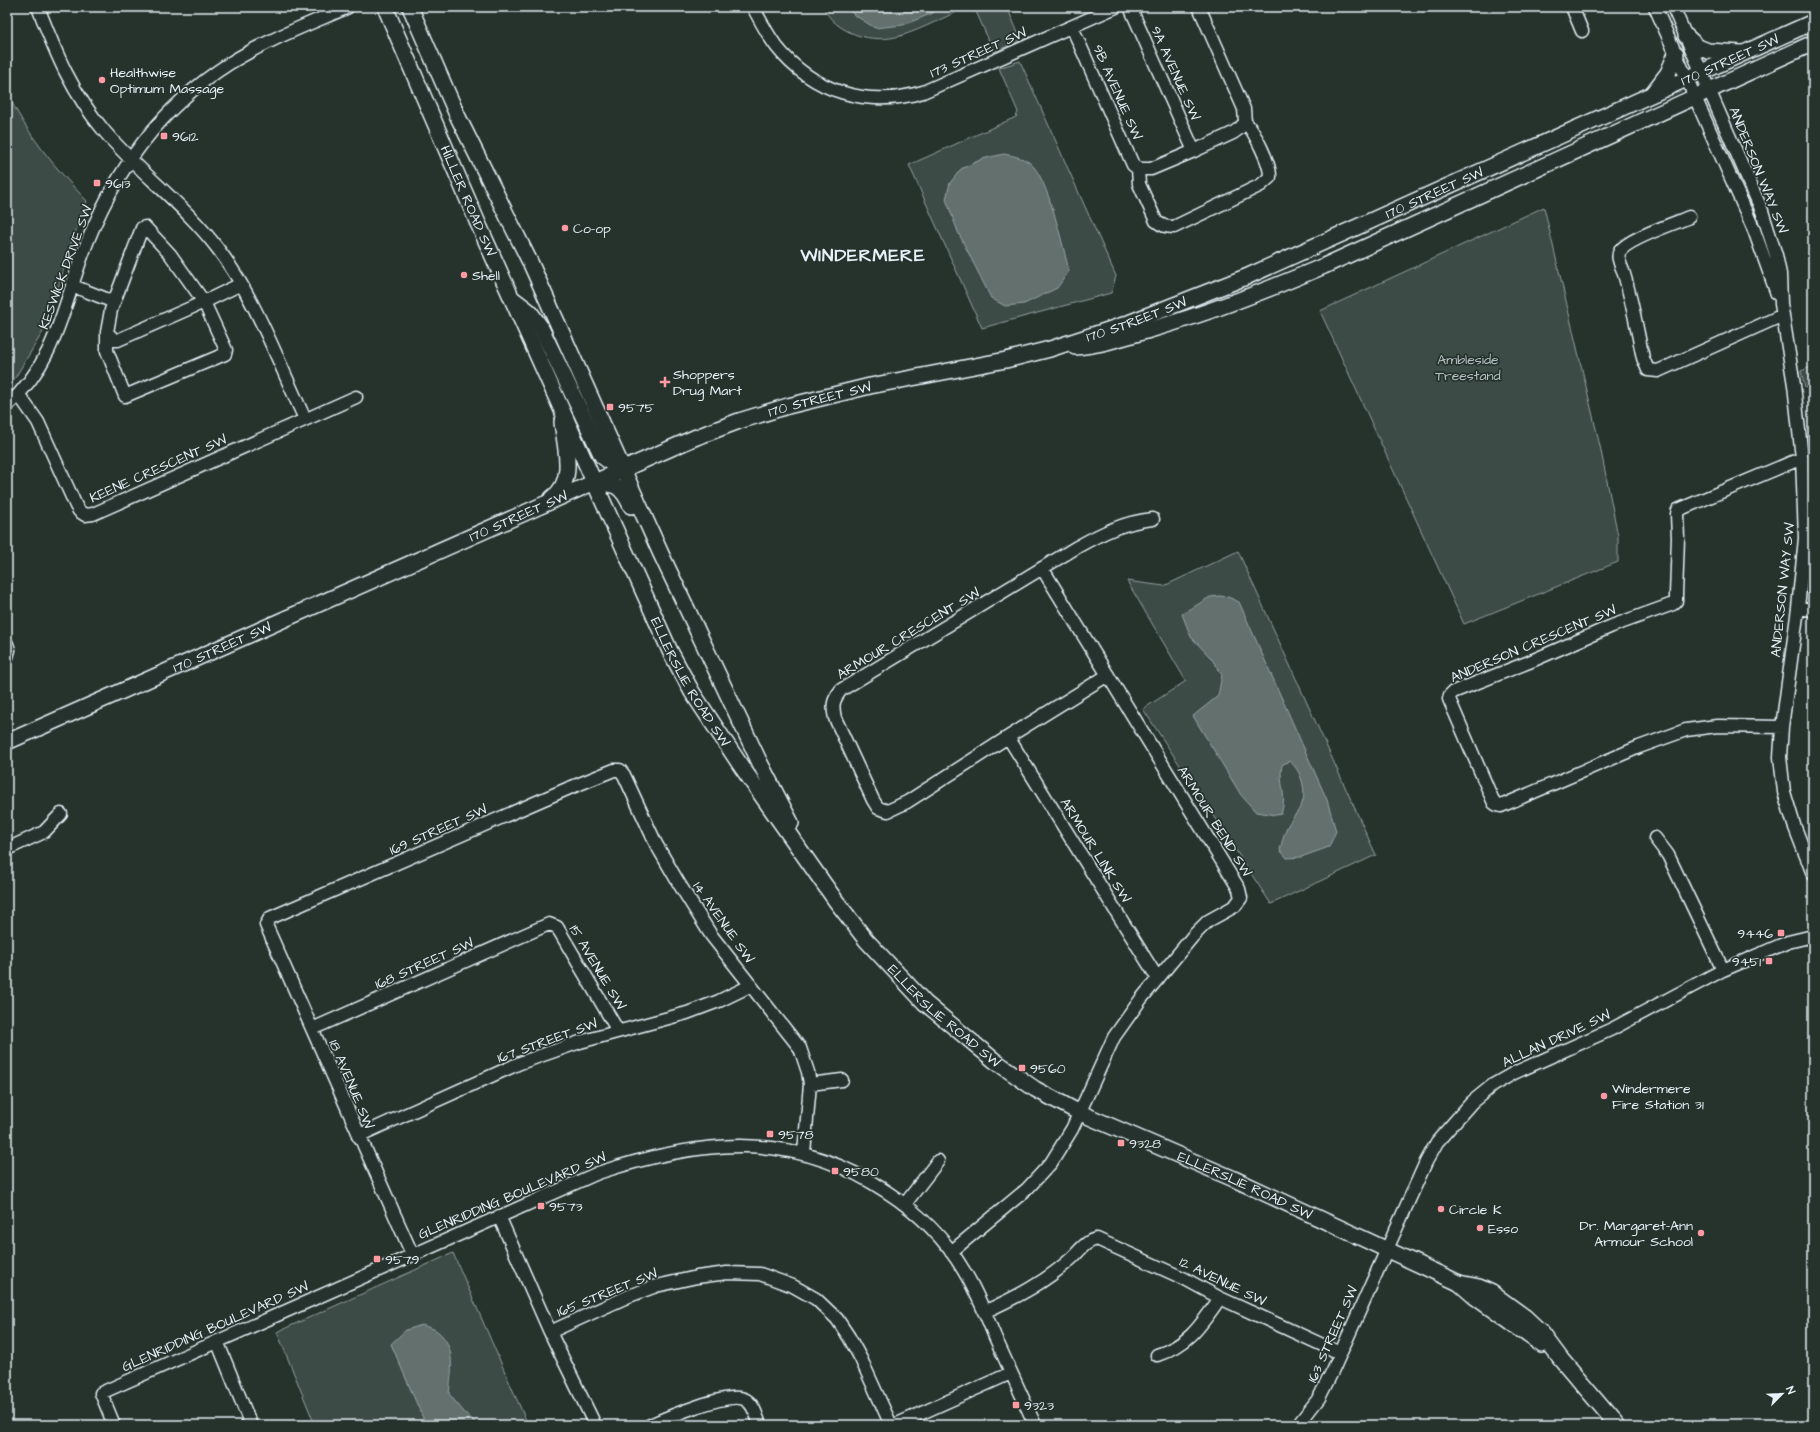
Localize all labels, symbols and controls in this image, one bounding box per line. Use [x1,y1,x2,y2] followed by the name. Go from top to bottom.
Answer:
[927,23,1030,83] street label: 173 STREET SW
[1145,23,1205,124] street label: 9A AVENUE SW
[1678,30,1782,91] street label: 170 STREET SW
[1087,42,1147,143] street label: 9B AVENUE SW
[110,63,225,99] place label: Healthwise Optimum Massage
[97,75,107,85] marker: Healthwise Optimum Massage
[1723,104,1793,237] street label: ANDERSON WAY SW
[172,127,199,147] place label: 9612
[159,131,169,141] marker: 9612
[435,143,501,260] street label: HILLER ROAD SW
[1382,163,1487,224] street label: 170 STREET SW
[105,174,131,194] place label: 9613
[92,178,102,188] marker: 9613
[34,202,98,332] street label: KESWICK DRIVE SW
[573,219,611,239] place label: Co-op
[560,223,570,233] marker: Co-op
[799,243,926,268] district label: WINDERMERE
[472,266,500,286] place label: Shell
[459,270,469,280] marker: Shell
[1084,292,1190,347] street label: 170 STREET SW
[1435,350,1501,386] park label: Ambleside Treestand
[673,365,742,401] place label: Shoppers Drug Mart
[660,377,670,387] marker: Shoppers Drug Mart
[766,377,873,423] street label: 170 STREET SW
[618,398,654,418] place label: 9575
[605,402,615,412] marker: 9575
[87,430,230,508] street label: KEENE CRESCENT SW
[466,486,571,547] street label: 170 STREET SW
[1766,522,1800,658] street label: ANDERSON WAY SW
[833,583,984,685] street label: ARMOUR CRESCENT SW
[1447,600,1619,688] street label: ANDERSON CRESCENT SW
[645,614,734,751] street label: ELLERSLIE ROAD SW
[170,617,275,678] street label: 170 STREET SW
[1172,762,1256,881] street label: ARMOUR BEND SW
[1055,794,1135,907] street label: ARMOUR LINK SW
[386,799,490,860] street label: 169 STREET SW
[688,878,759,967] street label: 14 AVENUE SW
[564,921,630,1014] street label: 15 AVENUE SW
[1737,924,1773,944] place label: 9446
[1776,928,1786,938] marker: 9446
[372,933,477,995] street label: 168 STREET SW
[1732,952,1761,972] place label: 9451
[1764,956,1774,966] marker: 9451
[883,960,1005,1073] street label: ELLERSLIE ROAD SW
[1499,1005,1614,1073] street label: ALLAN DRIVE SW
[494,1013,600,1068] street label: 167 STREET SW
[323,1037,379,1132] street label: 18 AVENUE SW
[1030,1059,1066,1079] place label: 9560
[1017,1063,1027,1073] marker: 9560
[1612,1079,1704,1115] place label: Windermere Fire Station 31
[1599,1091,1609,1101] marker: Windermere Fire Station 31
[778,1125,814,1145] place label: 9578
[765,1129,775,1139] marker: 9578
[1129,1134,1161,1154] place label: 9328
[1116,1138,1126,1148] marker: 9328
[415,1147,610,1245] street label: GLENRIDDING BOULEVARD SW
[1174,1147,1315,1225] street label: ELLERSLIE ROAD SW
[843,1162,879,1182] place label: 9580
[830,1166,840,1176] marker: 9580
[549,1197,583,1217] place label: 9573
[1449,1200,1502,1220] place label: Circle K
[536,1201,546,1211] marker: 9573
[1436,1204,1446,1214] marker: Circle K
[1580,1216,1693,1252] place label: Dr. Margaret-Ann Armour School
[1488,1219,1518,1239] place label: Esso
[1475,1223,1485,1233] marker: Esso
[1696,1228,1706,1238] marker: Dr. Margaret-Ann Armour School
[385,1250,419,1270] place label: 9579
[1176,1252,1269,1312] street label: 12 AVENUE SW
[372,1254,382,1264] marker: 9579
[554,1264,661,1322] street label: 165 STREET SW
[119,1277,312,1377] street label: GLENRIDDING BOULEVARD SW
[1303,1283,1363,1386] street label: 163 STREET SW
[1762,1374,1802,1414] north arrow
[1782,1384,1799,1396] text: N
[1024,1396,1054,1416] place label: 9323
[1011,1400,1021,1410] marker: 9323

